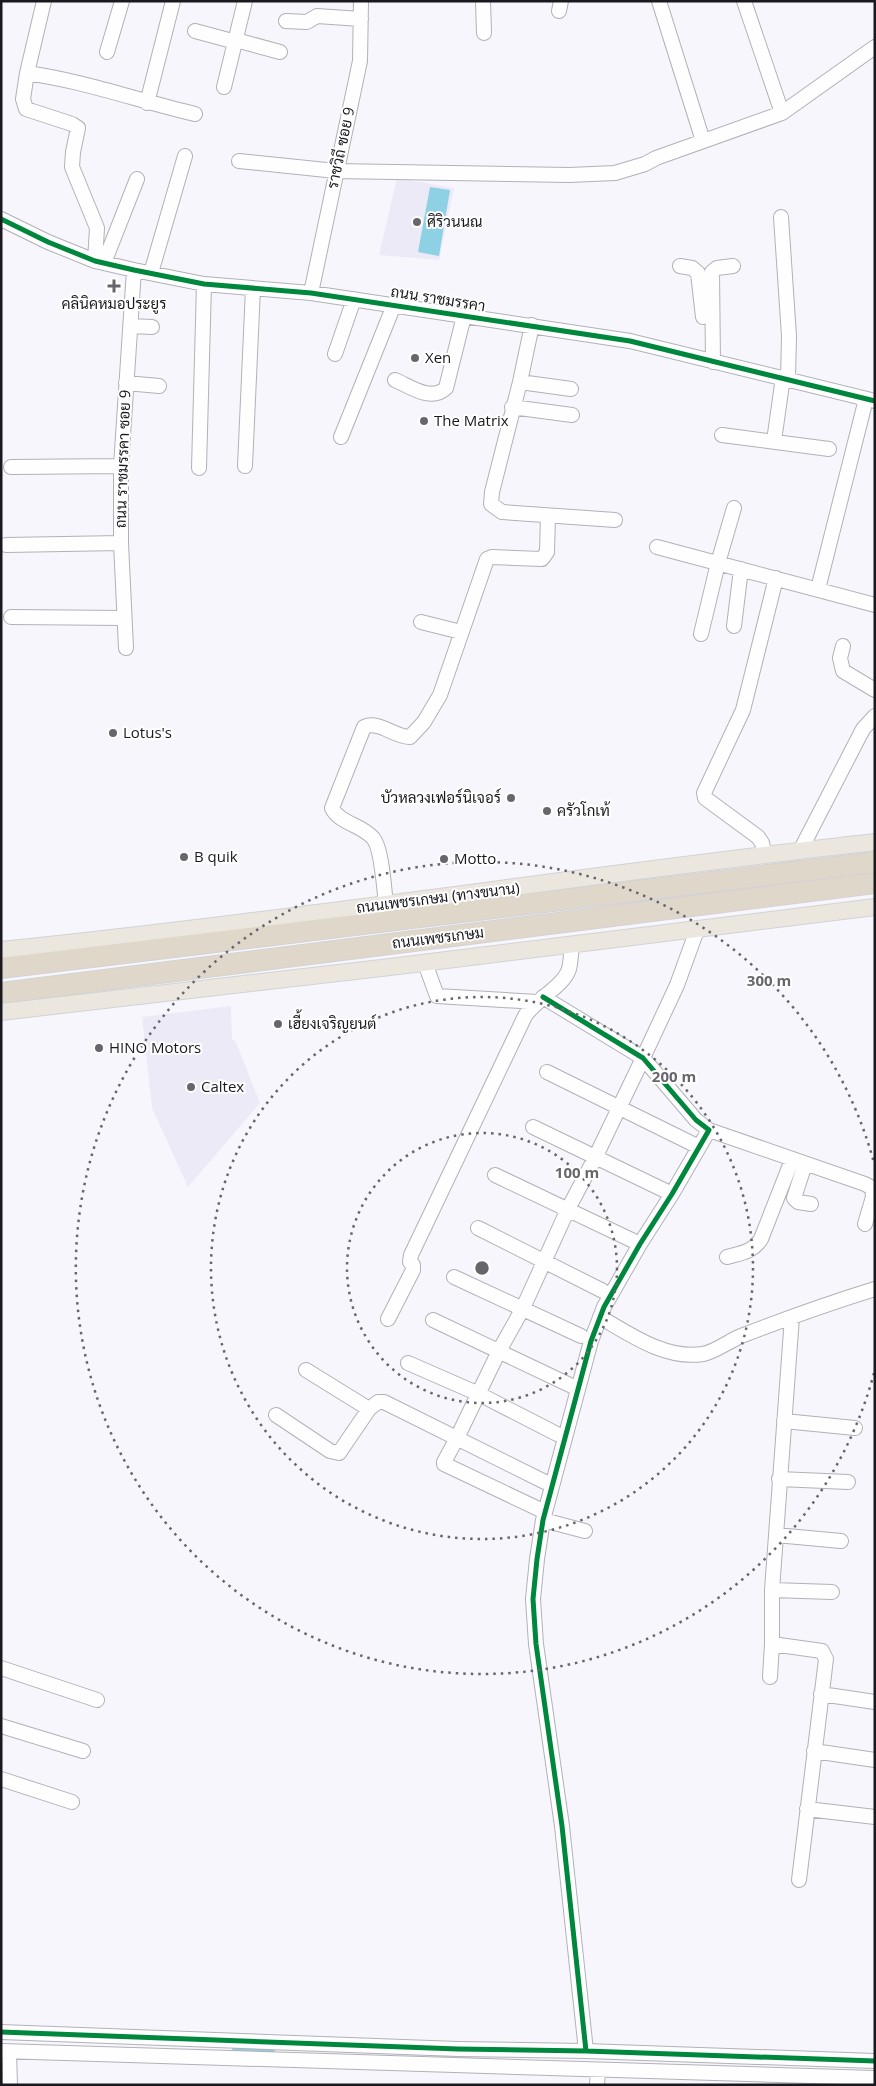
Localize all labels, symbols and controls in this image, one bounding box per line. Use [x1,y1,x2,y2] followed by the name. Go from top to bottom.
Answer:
[322,105,358,190] street label: ราชวิถี ซอย 9
[427,211,483,231] place label: ศิริวนนณ
[411,216,423,228] marker: ศิริวนนณ
[107,279,121,293] marker: คลินิคหมอประยูร
[389,281,487,315] street label: ถนน ราชมรรคา
[62,293,166,314] place label: คลินิคหมอประยูร
[425,347,451,367] place label: Xen
[409,352,421,364] marker: Xen
[110,389,134,528] street label: ถนน ราชมรรคา ซอย 9
[434,410,509,430] place label: The Matrix
[418,415,430,427] marker: The Matrix
[123,722,172,742] place label: Lotus's
[107,727,119,739] marker: Lotus's
[381,787,501,807] place label: บัวหลวงเฟอร์นิเจอร์
[505,792,517,804] marker: บัวหลวงเฟอร์นิเจอร์
[557,800,611,820] place label: ครัวโกเท้
[541,805,553,817] marker: ครัวโกเท้
[194,846,238,866] place label: B quik
[454,848,496,868] place label: Motto
[178,851,190,863] marker: B quik
[438,853,450,865] marker: Motto
[355,877,521,917] street label: ถนนเพชรเกษม (ทางขนาน)
[391,921,485,953] street label: ถนนเพชรเกษม
[747,970,791,990] text: 300 m
[288,1009,376,1033] place label: เฮี้ยงเจริญยนต์
[272,1018,284,1030] marker: เฮี้ยงเจริญยนต์
[109,1037,201,1057] place label: HINO Motors
[93,1042,105,1054] marker: HINO Motors
[652,1066,696,1086] text: 200 m
[201,1076,244,1096] place label: Caltex
[185,1081,197,1093] marker: Caltex
[555,1162,599,1182] text: 100 m
[473,1259,491,1277] centre of rings

